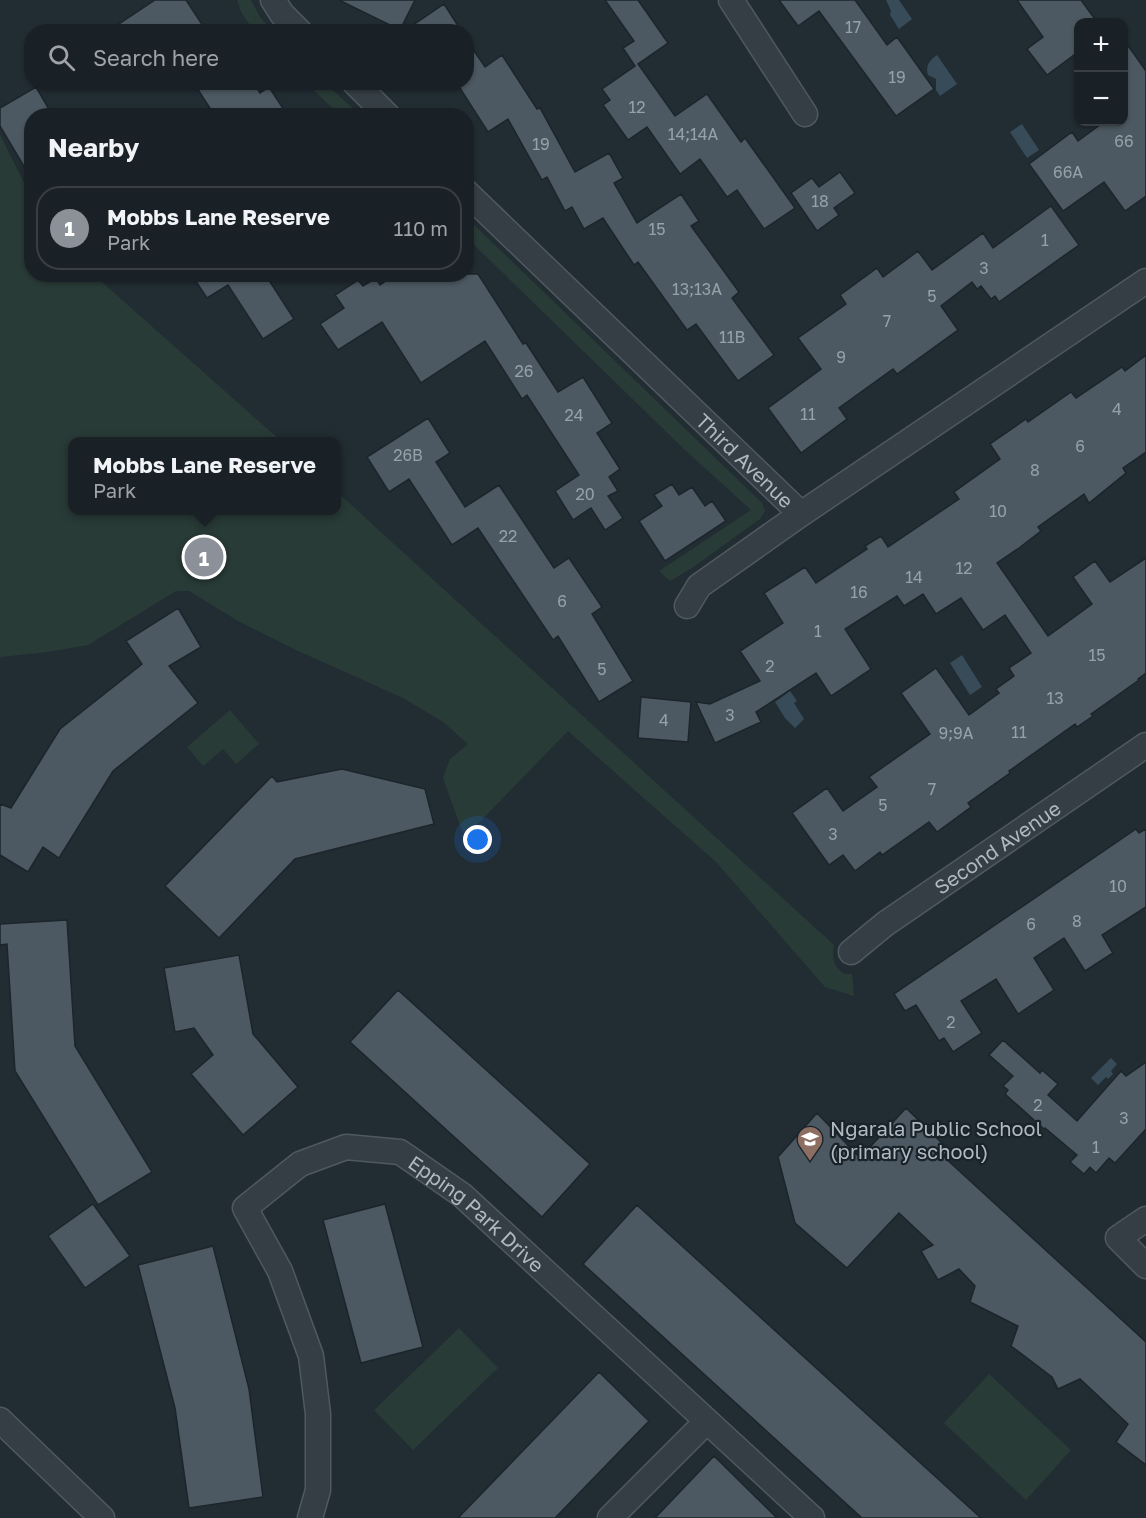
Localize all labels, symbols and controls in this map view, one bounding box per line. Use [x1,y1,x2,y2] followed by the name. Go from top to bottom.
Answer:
[845,17,861,37] house number: 17
[1074,18,1128,126] map controls
[1074,18,1128,72] button: +
[24,24,474,90] search box
[45,41,78,74] icon: search
[93,44,219,71] text: Search here
[888,67,906,87] house number: 19
[1074,72,1128,126] button: −
[628,97,646,117] house number: 12
[668,124,719,144] house number: 14;14A
[1114,131,1134,151] house number: 66
[48,132,139,163] text: Nearby
[532,134,550,154] house number: 19
[1053,162,1083,182] house number: 66A
[811,191,829,211] house number: 18
[107,203,330,230] text: Mobbs Lane Reserve
[64,216,75,240] text: 1
[394,216,448,240] text: 110 m
[648,219,666,239] house number: 15
[107,230,150,254] text: Park
[1041,230,1049,250] house number: 1
[979,258,989,278] house number: 3
[672,279,722,299] house number: 13;13A
[927,286,937,306] house number: 5
[883,311,891,331] house number: 7
[719,327,745,347] house number: 11B
[836,347,846,367] house number: 9
[515,361,533,381] house number: 26
[1112,399,1122,419] house number: 4
[800,404,816,424] house number: 11
[564,405,584,425] house number: 24
[691,408,799,512] street label: Third Avenue
[1075,436,1085,456] house number: 6
[68,437,341,515] popup
[393,445,423,465] house number: 26B
[93,451,316,478] text: Mobbs Lane Reserve
[1030,460,1040,480] house number: 8
[93,478,136,502] text: Park
[575,484,595,504] house number: 20
[989,501,1007,521] house number: 10
[499,526,517,546] house number: 22
[184,534,224,580] pin: 1
[955,558,973,578] house number: 12
[905,567,923,587] house number: 14
[850,582,868,602] house number: 16
[557,591,567,611] house number: 6
[814,621,822,641] house number: 1
[1088,645,1106,665] house number: 15
[765,656,775,676] house number: 2
[597,659,607,679] house number: 5
[1046,688,1064,708] house number: 13
[725,705,735,725] house number: 3
[659,710,669,730] house number: 4
[1011,722,1027,742] house number: 11
[939,723,974,743] house number: 9;9A
[928,779,936,799] house number: 7
[878,795,888,815] house number: 5
[929,795,1065,899] street label: Second Avenue
[828,824,838,844] house number: 3
[463,825,492,854] your location
[1109,876,1127,896] house number: 10
[1072,911,1082,931] house number: 8
[1026,914,1036,934] house number: 6
[946,1012,956,1032] house number: 2
[1033,1095,1043,1115] house number: 2
[1119,1108,1129,1128] house number: 3
[830,1116,1042,1163] place label: Ngarala Public School (primary school)
[795,1124,825,1162] school or university icon: Ngarala Public School (primary school)
[1092,1137,1100,1157] house number: 1
[404,1150,549,1277] street label: Epping Park Drive

